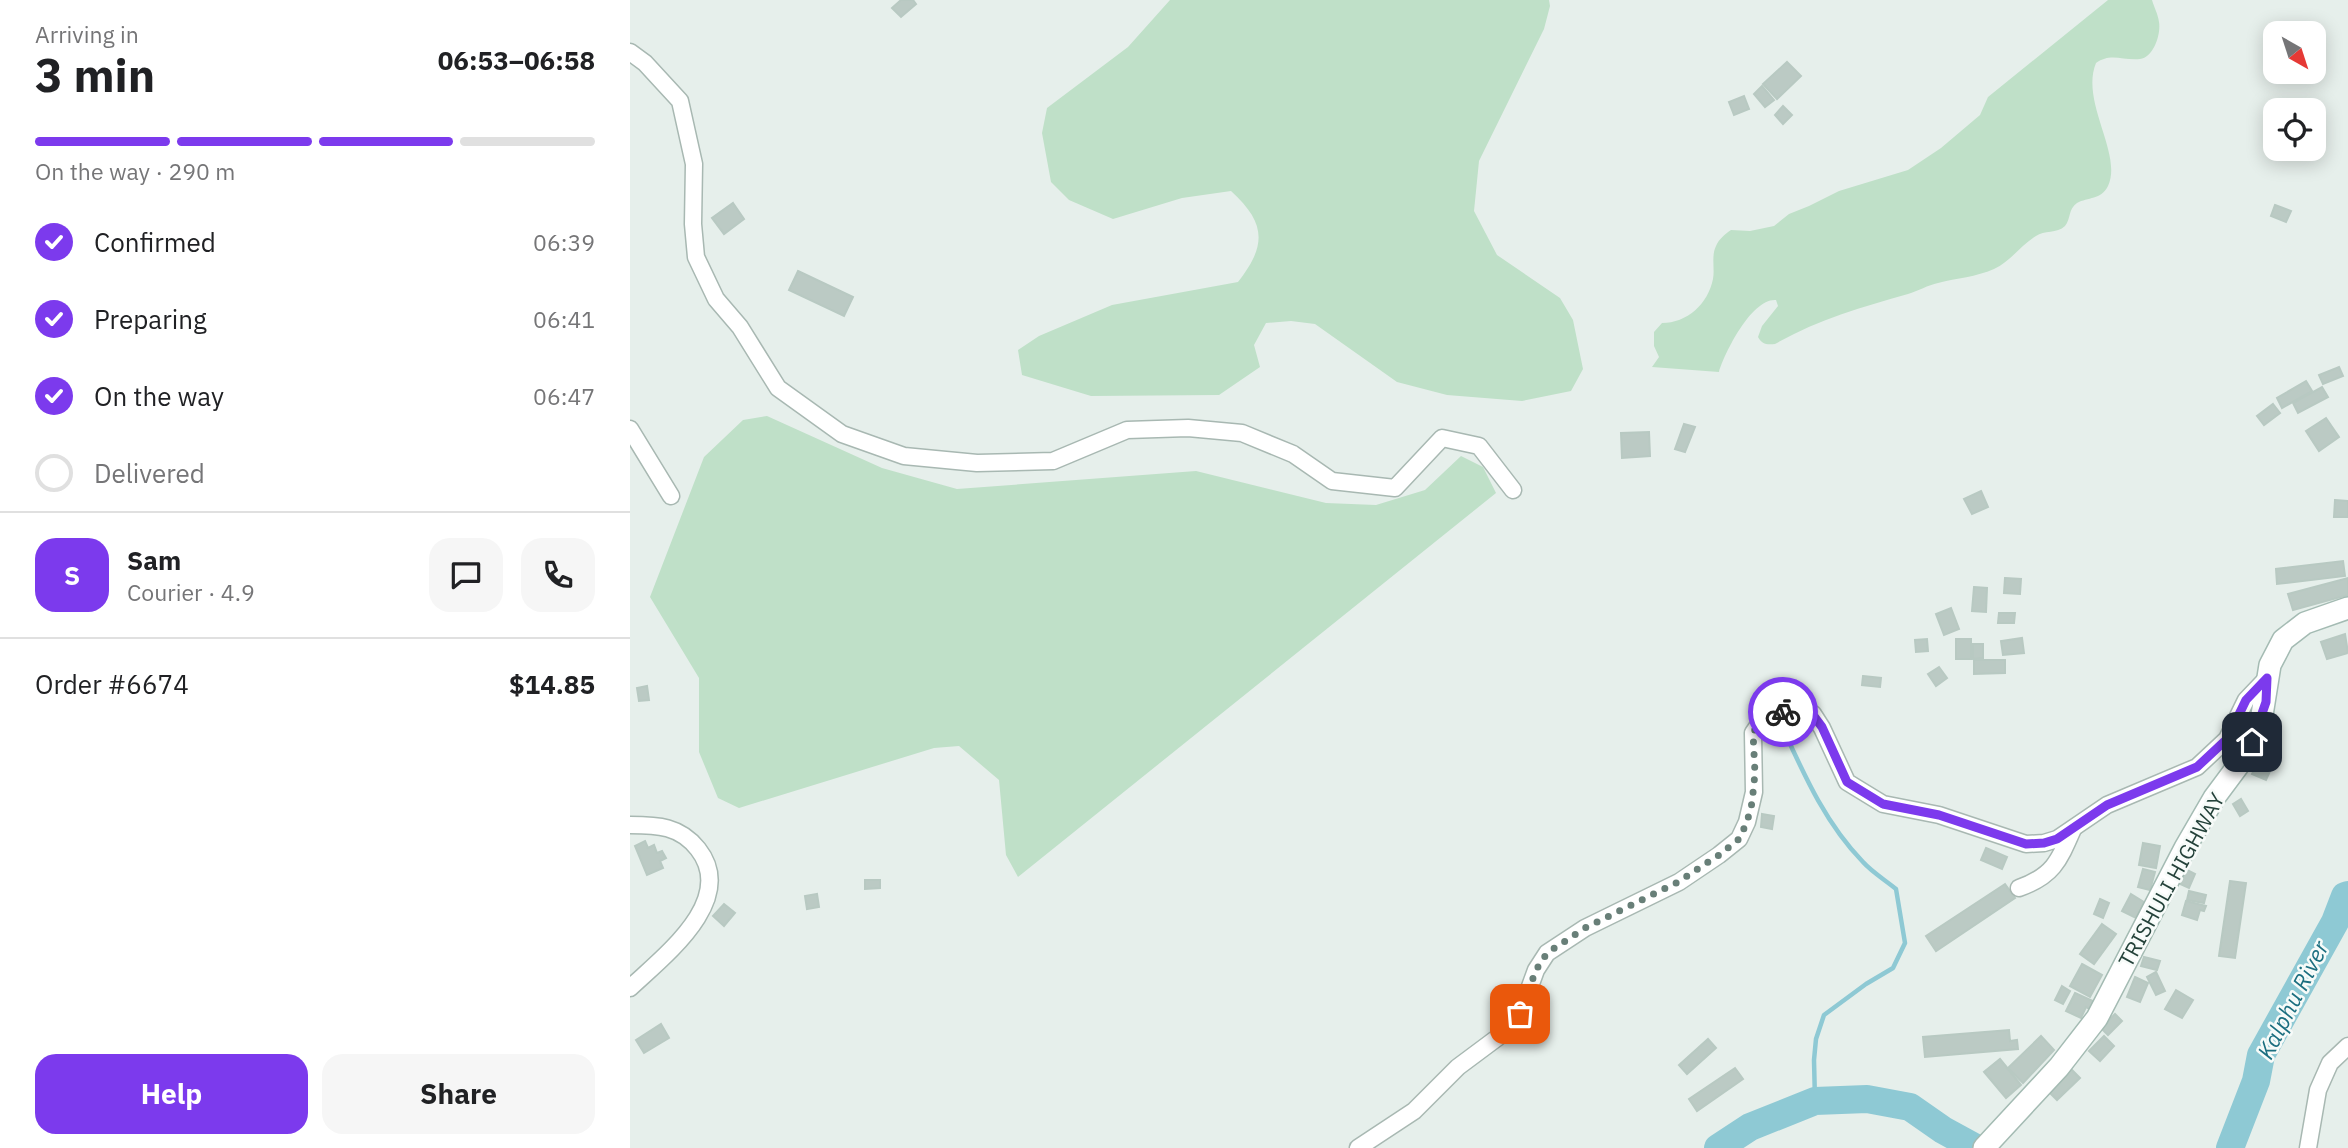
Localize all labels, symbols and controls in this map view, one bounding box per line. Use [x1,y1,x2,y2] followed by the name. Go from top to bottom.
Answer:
[35,19,139,49] text: Arriving in
[2263,21,2326,84] north arrow
[2263,21,2326,161] map controls
[438,43,595,77] text: 06:53–06:58
[35,45,155,105] text: 3 min
[2263,98,2326,161] button: locate
[35,156,235,186] text: On the way · 290 m
[35,223,73,261] icon: check
[94,225,216,259] text: Confirmed
[533,227,595,257] text: 06:39
[35,300,73,338] icon: check
[94,302,207,336] text: Preparing
[533,304,595,334] text: 06:41
[35,377,73,415] icon: check
[94,379,224,413] text: On the way
[533,381,595,411] text: 06:47
[94,456,205,490] text: Delivered
[429,538,503,612] button: chat
[521,538,595,612] button: phone
[127,543,181,577] text: Sam
[64,558,80,592] text: S
[127,577,255,607] text: Courier · 4.9
[35,667,189,701] text: Order #6674
[509,667,595,701] text: $14.85
[1748,677,1818,747] courier
[1764,693,1802,731] icon: bike
[2222,712,2282,772] pin
[2233,723,2271,761] icon: home
[2112,787,2231,972] street label: TRISHULI HIGHWAY
[2250,935,2335,1064] water label: Kalphu River
[1490,984,1550,1044] pin
[1501,995,1539,1033] icon: bag
[35,1054,308,1134] button: Help
[322,1054,595,1134] button: Share

